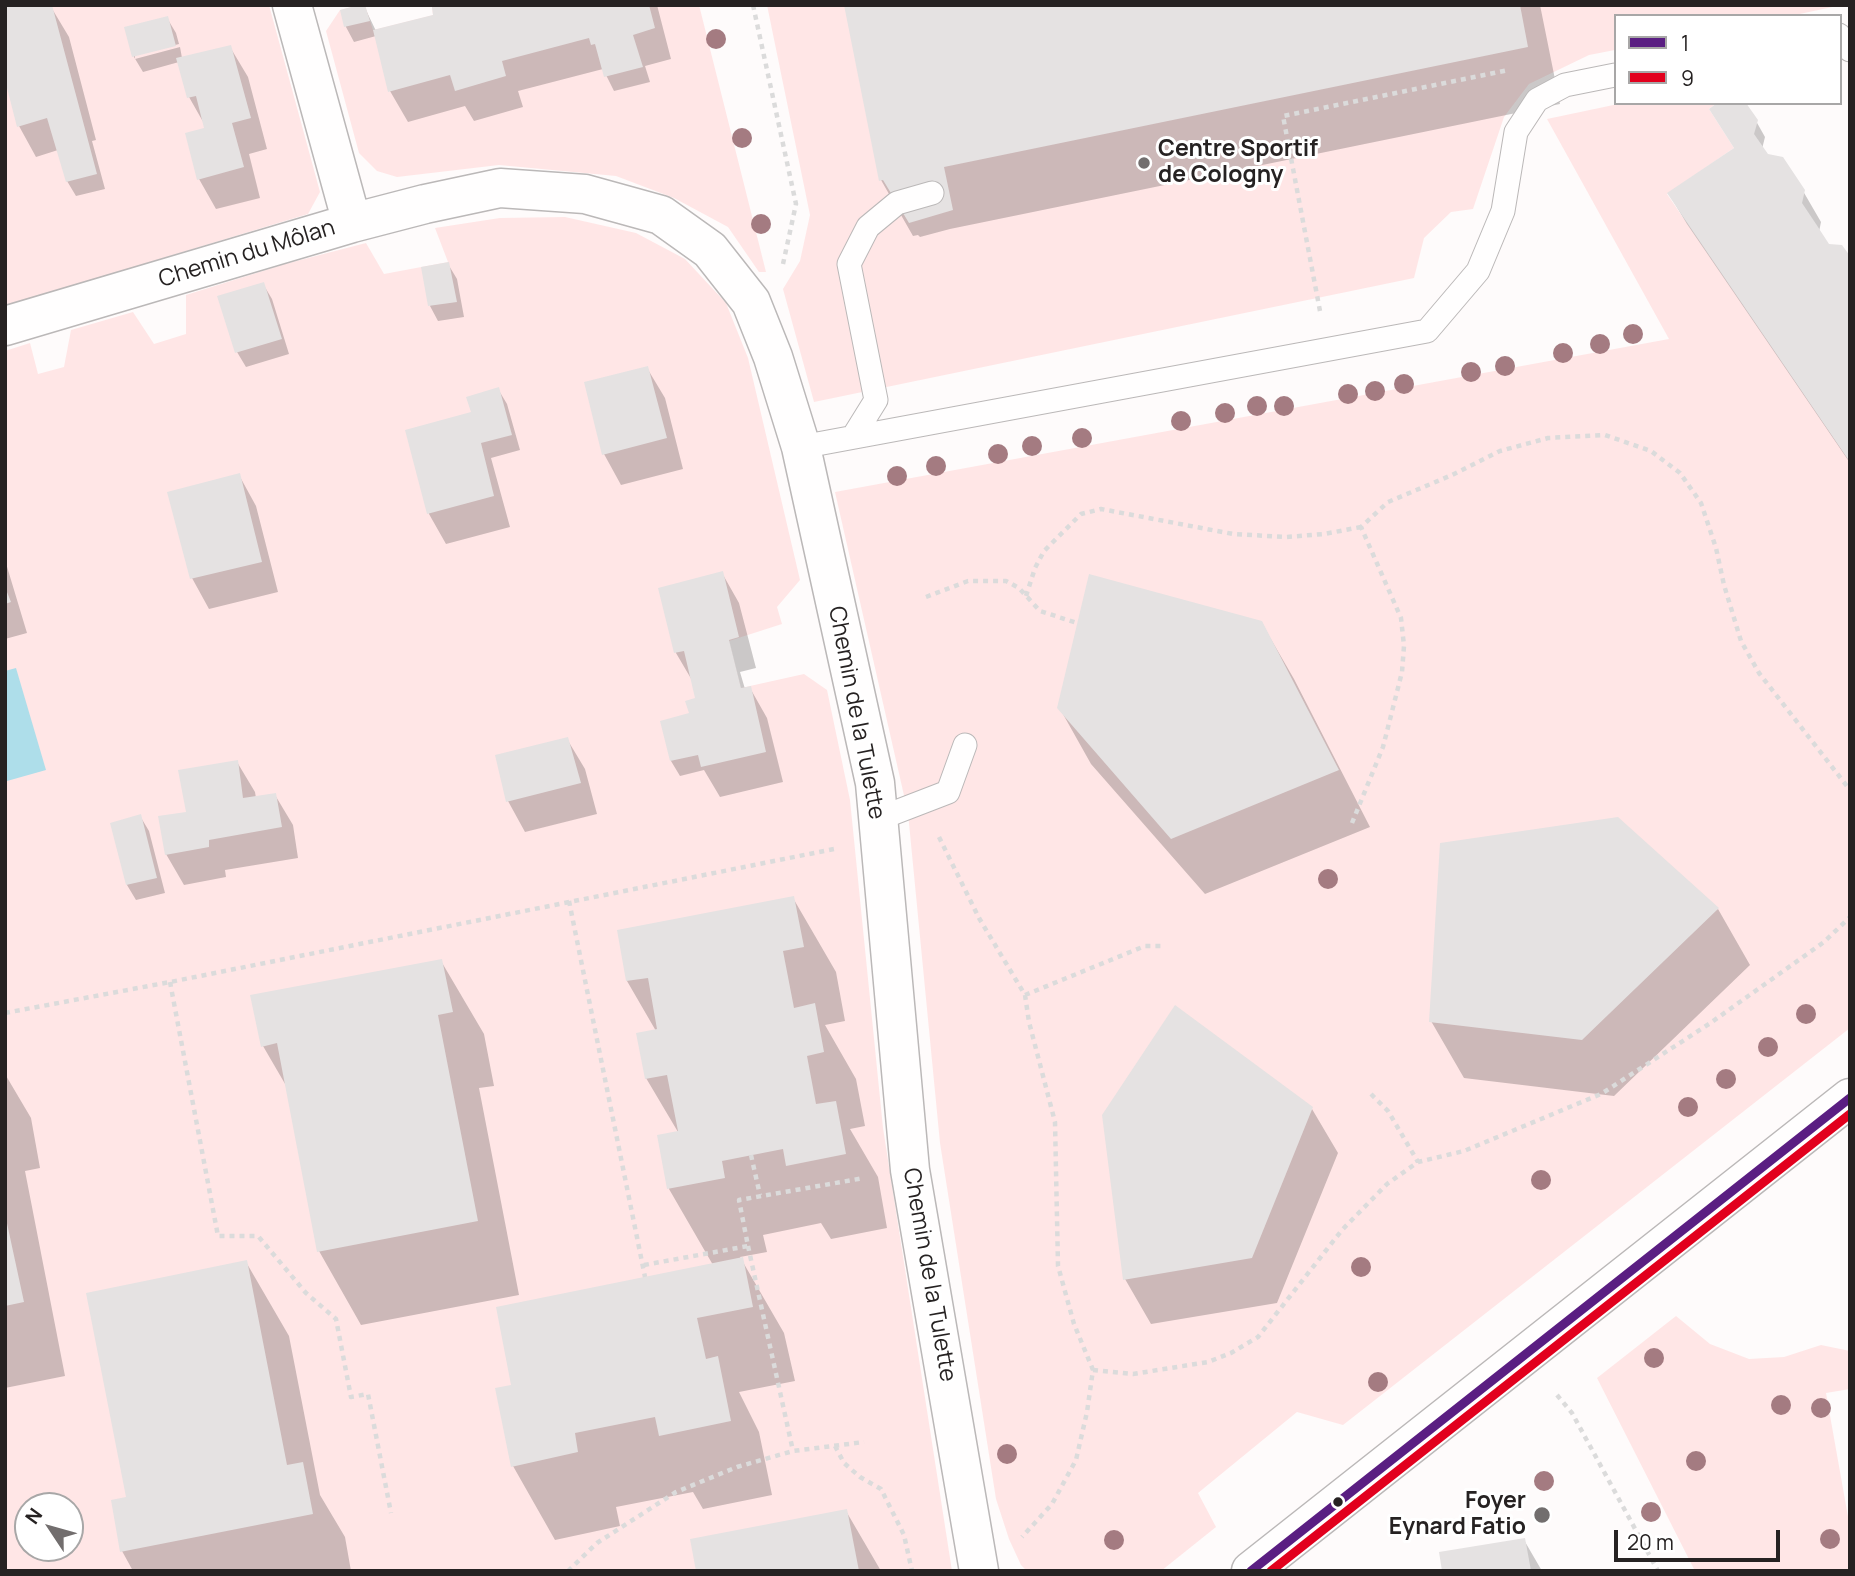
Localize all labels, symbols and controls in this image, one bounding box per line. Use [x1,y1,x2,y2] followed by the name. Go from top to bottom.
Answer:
[1614,14,1841,105] legend
[1681,29,1689,57] text: 1
[1681,64,1694,92] text: 9
[1158,136,1318,190] place label: Centre Sportif de Cologny
[1136,155,1152,171] marker: Centre Sportif de Cologny
[155,214,339,294] street label: Chemin du Môlan
[822,604,890,822] street label: Chemin de la Tulette
[897,1166,961,1384] street label: Chemin de la Tulette
[1389,1488,1526,1542] place label: Foyer Eynard Fatio
[14,1492,84,1562] north arrow
[1331,1495,1345,1509] unlabelled marker
[19,1503,48,1529] text: N
[1532,1505,1552,1525] marker: Foyer Eynard Fatio
[1617,1516,1783,1560] scale bar
[1627,1528,1674,1556] text: 20 m

